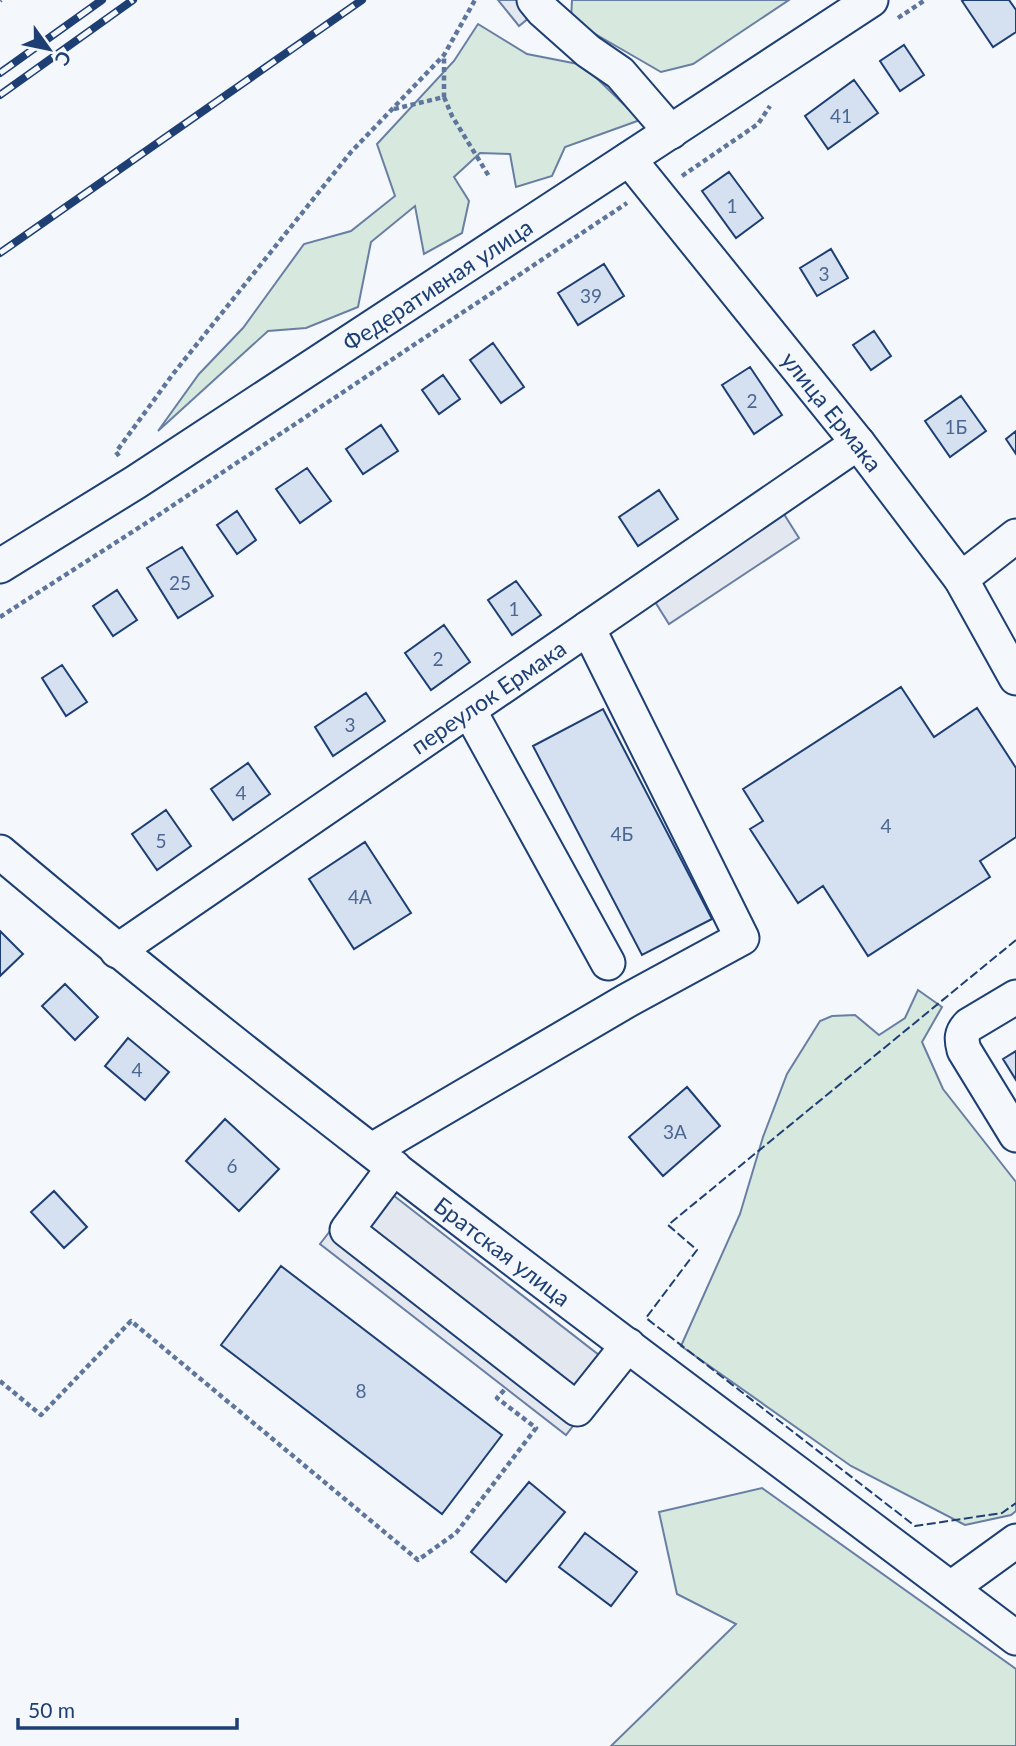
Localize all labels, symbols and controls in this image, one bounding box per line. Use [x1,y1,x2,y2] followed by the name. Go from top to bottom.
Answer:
[14,14,84,84] north arrow
[50,47,77,70] text: С
[830,104,852,127] house number: 41
[726,194,738,217] house number: 1
[337,212,537,357] street label: Федеративная улица
[818,262,830,285] house number: 3
[580,284,602,307] house number: 39
[776,346,888,477] street label: улица Ермака
[746,389,758,412] house number: 2
[945,415,967,438] house number: 1Б
[169,571,191,594] house number: 25
[508,597,520,620] house number: 1
[405,634,571,760] street label: переулок Ермака
[432,647,444,670] house number: 2
[344,713,356,736] house number: 3
[235,781,247,804] house number: 4
[880,814,892,837] house number: 4
[611,822,633,845] house number: 4Б
[155,829,167,852] house number: 5
[348,885,372,908] house number: 4А
[131,1058,143,1081] house number: 4
[663,1120,687,1143] house number: 3А
[226,1154,238,1177] house number: 6
[429,1191,576,1312] street label: Братская улица
[355,1379,367,1402] house number: 8
[18,1686,236,1730] scale bar
[28,1697,75,1722] text: 50 m

